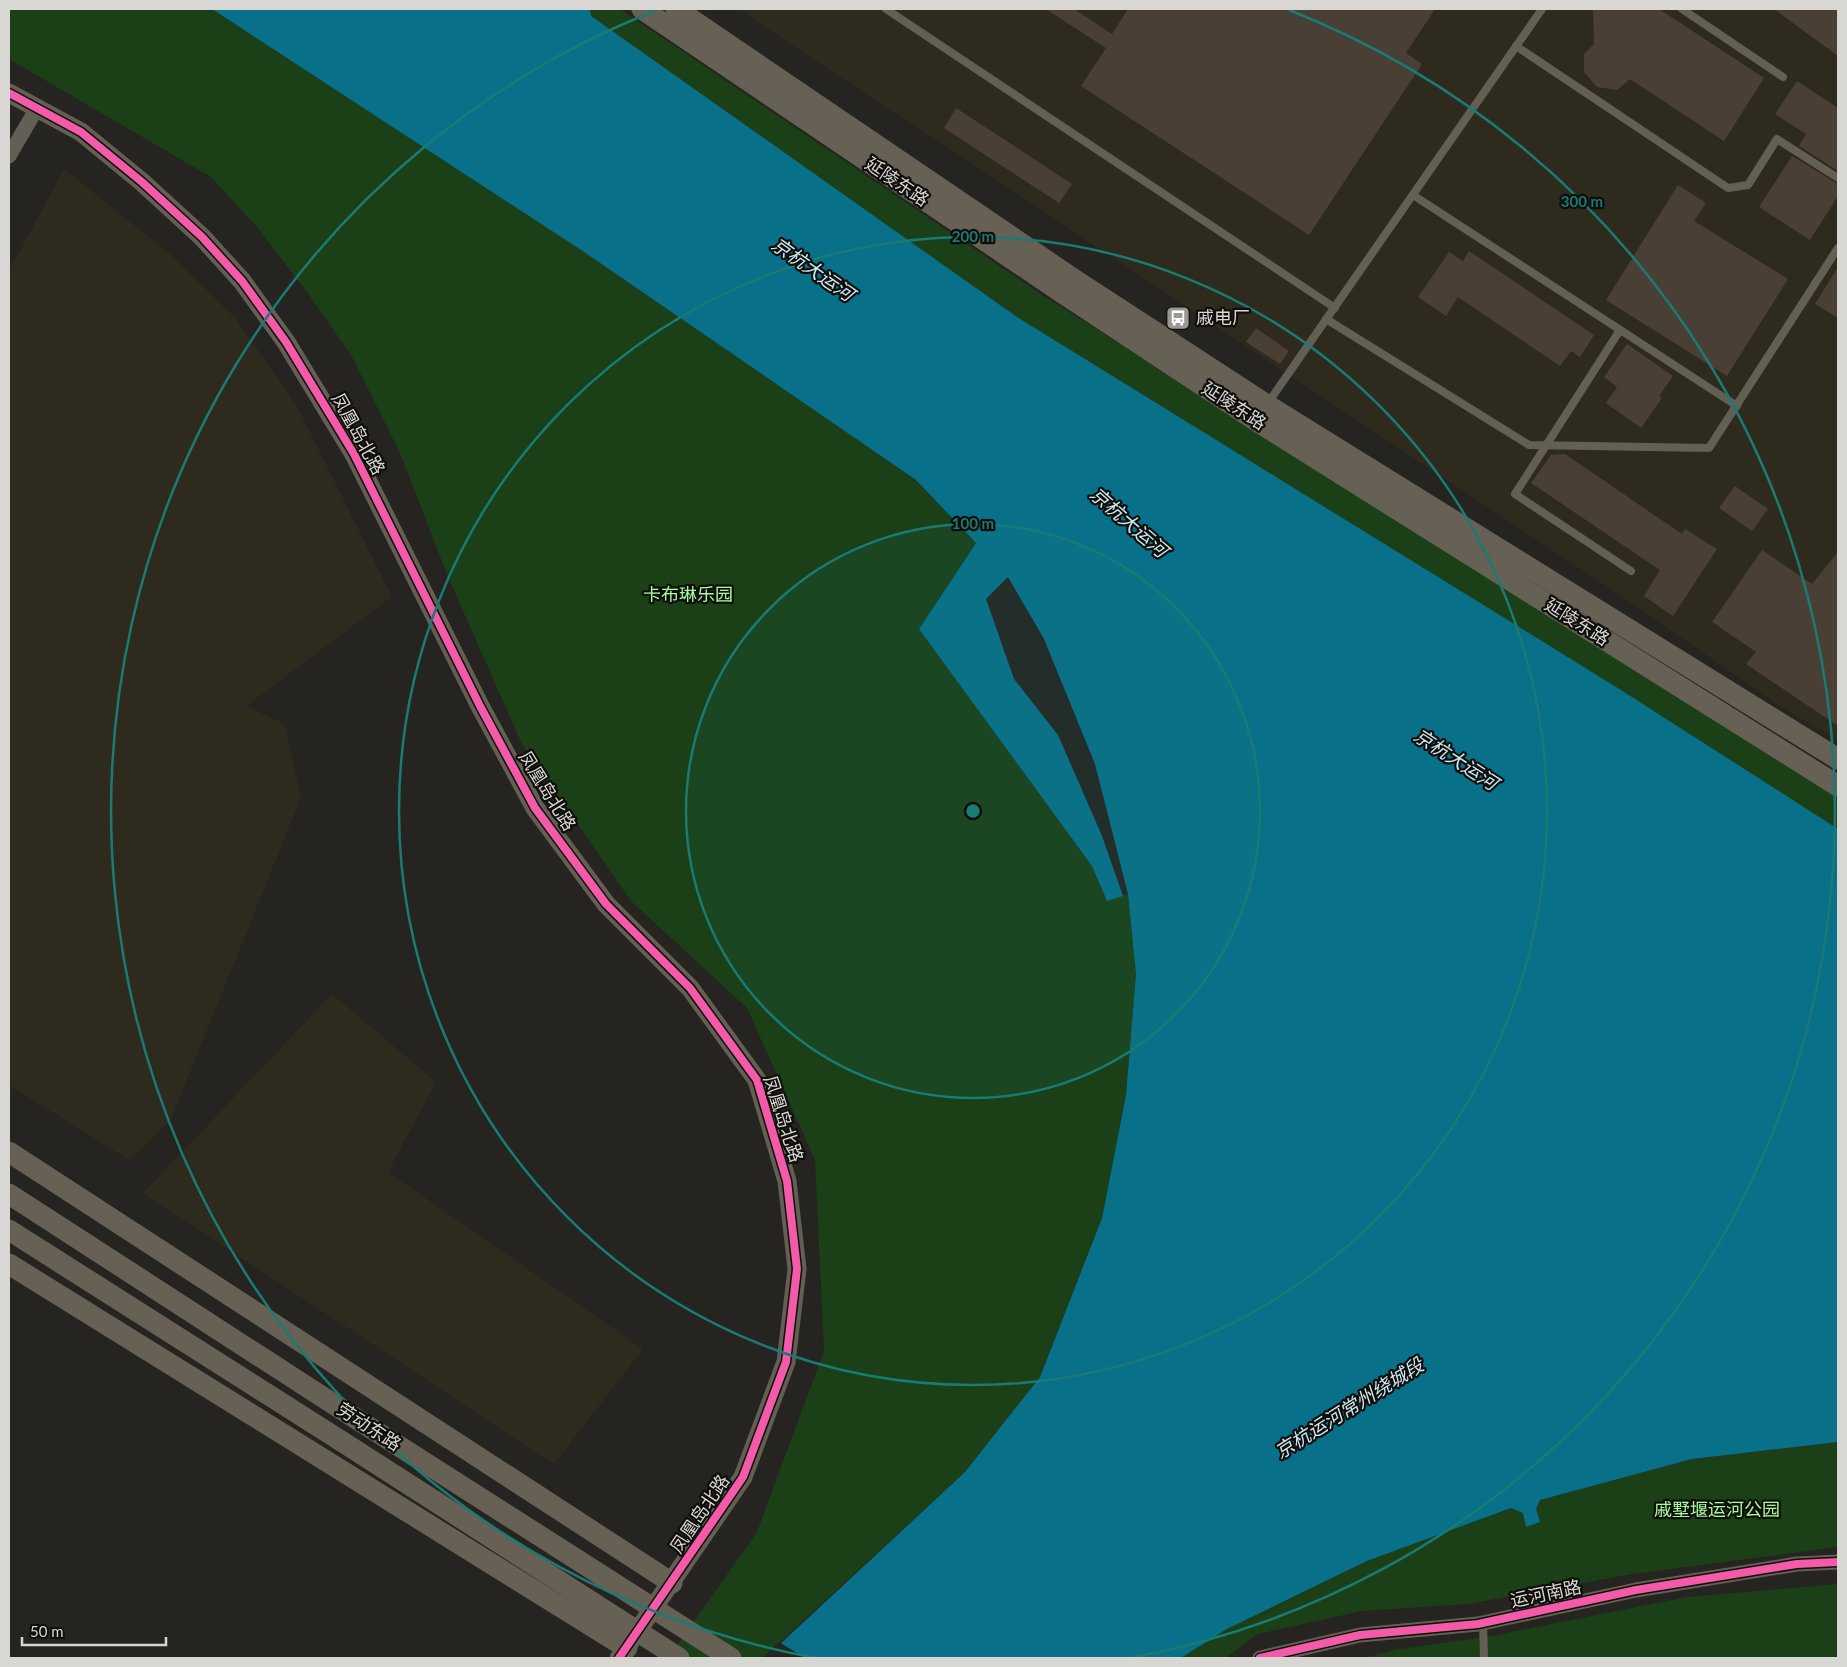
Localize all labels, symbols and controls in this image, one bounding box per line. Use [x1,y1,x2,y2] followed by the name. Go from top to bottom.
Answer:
[862,152,934,210] street label: 延陵东路
[1561,192,1603,210] text: 300 m
[952,227,994,245] text: 200 m
[768,232,862,308] water label: 京杭大运河
[1165,305,1191,331] bus stop icon: 戚电厂
[1196,306,1250,328] place label: 戚电厂
[1198,376,1271,434] street label: 延陵东路
[327,389,390,478] street label: 凤凰岛北路
[1086,482,1176,564] water label: 京杭大运河
[952,514,994,532] text: 100 m
[643,583,733,605] park label: 卡布琳乐园
[1541,593,1614,650] street label: 延陵东路
[1410,723,1506,796] water label: 京杭大运河
[515,746,581,834] street label: 凤凰岛北路
[964,802,982,820] centre of rings
[760,1072,808,1165] street label: 凤凰岛北路
[1270,1351,1429,1463] water label: 京杭运河常州绕城段
[333,1397,406,1455] street label: 劳动东路
[665,1470,733,1557] street label: 凤凰岛北路
[1654,1498,1780,1520] park label: 戚墅堰运河公园
[1508,1575,1583,1611] street label: 运河南路
[22,1614,166,1646] scale bar
[30,1622,64,1640] text: 50 m

